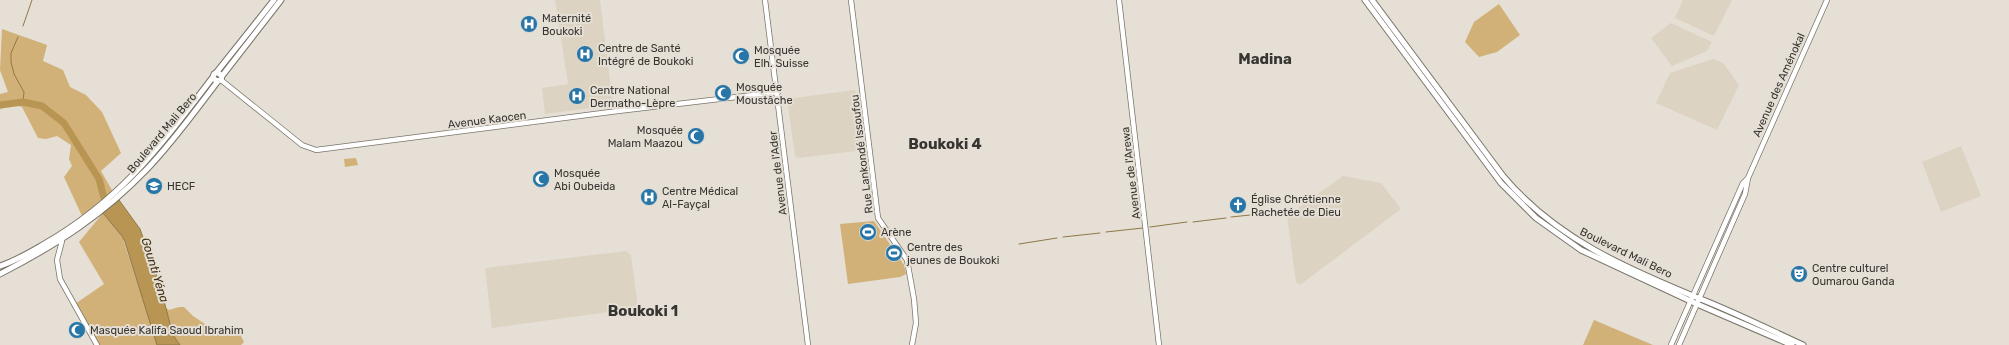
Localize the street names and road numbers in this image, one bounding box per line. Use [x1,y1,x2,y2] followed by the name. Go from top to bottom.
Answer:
[1750,31,1808,139] street label: Avenue des Aménokal
[125,90,199,176] street label: Boulevard Mali Bero
[848,94,876,214] street label: Rue Lankondé Issoufou
[447,109,527,131] street label: Avenue Kaocen
[1119,126,1143,220] street label: Avenue de l'Arewa
[766,129,790,216] street label: Avenue de l'Ader
[1578,225,1674,281] street label: Boulevard Mali Bero

